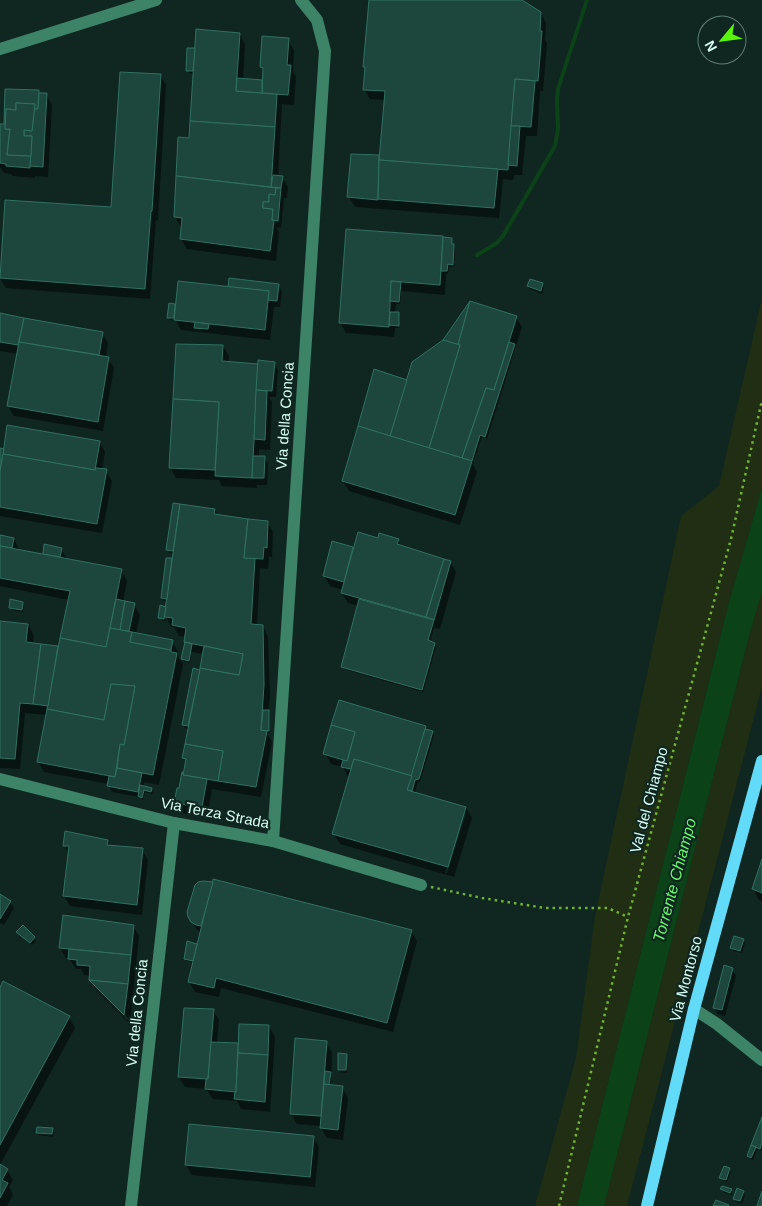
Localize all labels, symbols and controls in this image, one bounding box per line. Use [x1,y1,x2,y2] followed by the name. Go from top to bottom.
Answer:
[697,15,747,65] north arrow
[701,38,720,55] text: N
[272,361,297,470] street label: Via della Concia
[626,745,671,855] street label: Val del Chiampo
[159,794,272,832] street label: Via Terza Strada
[650,816,699,944] water label: Torrente Chiampo
[666,934,705,1024] street label: Via Montorso
[122,958,151,1068] street label: Via della Concia

